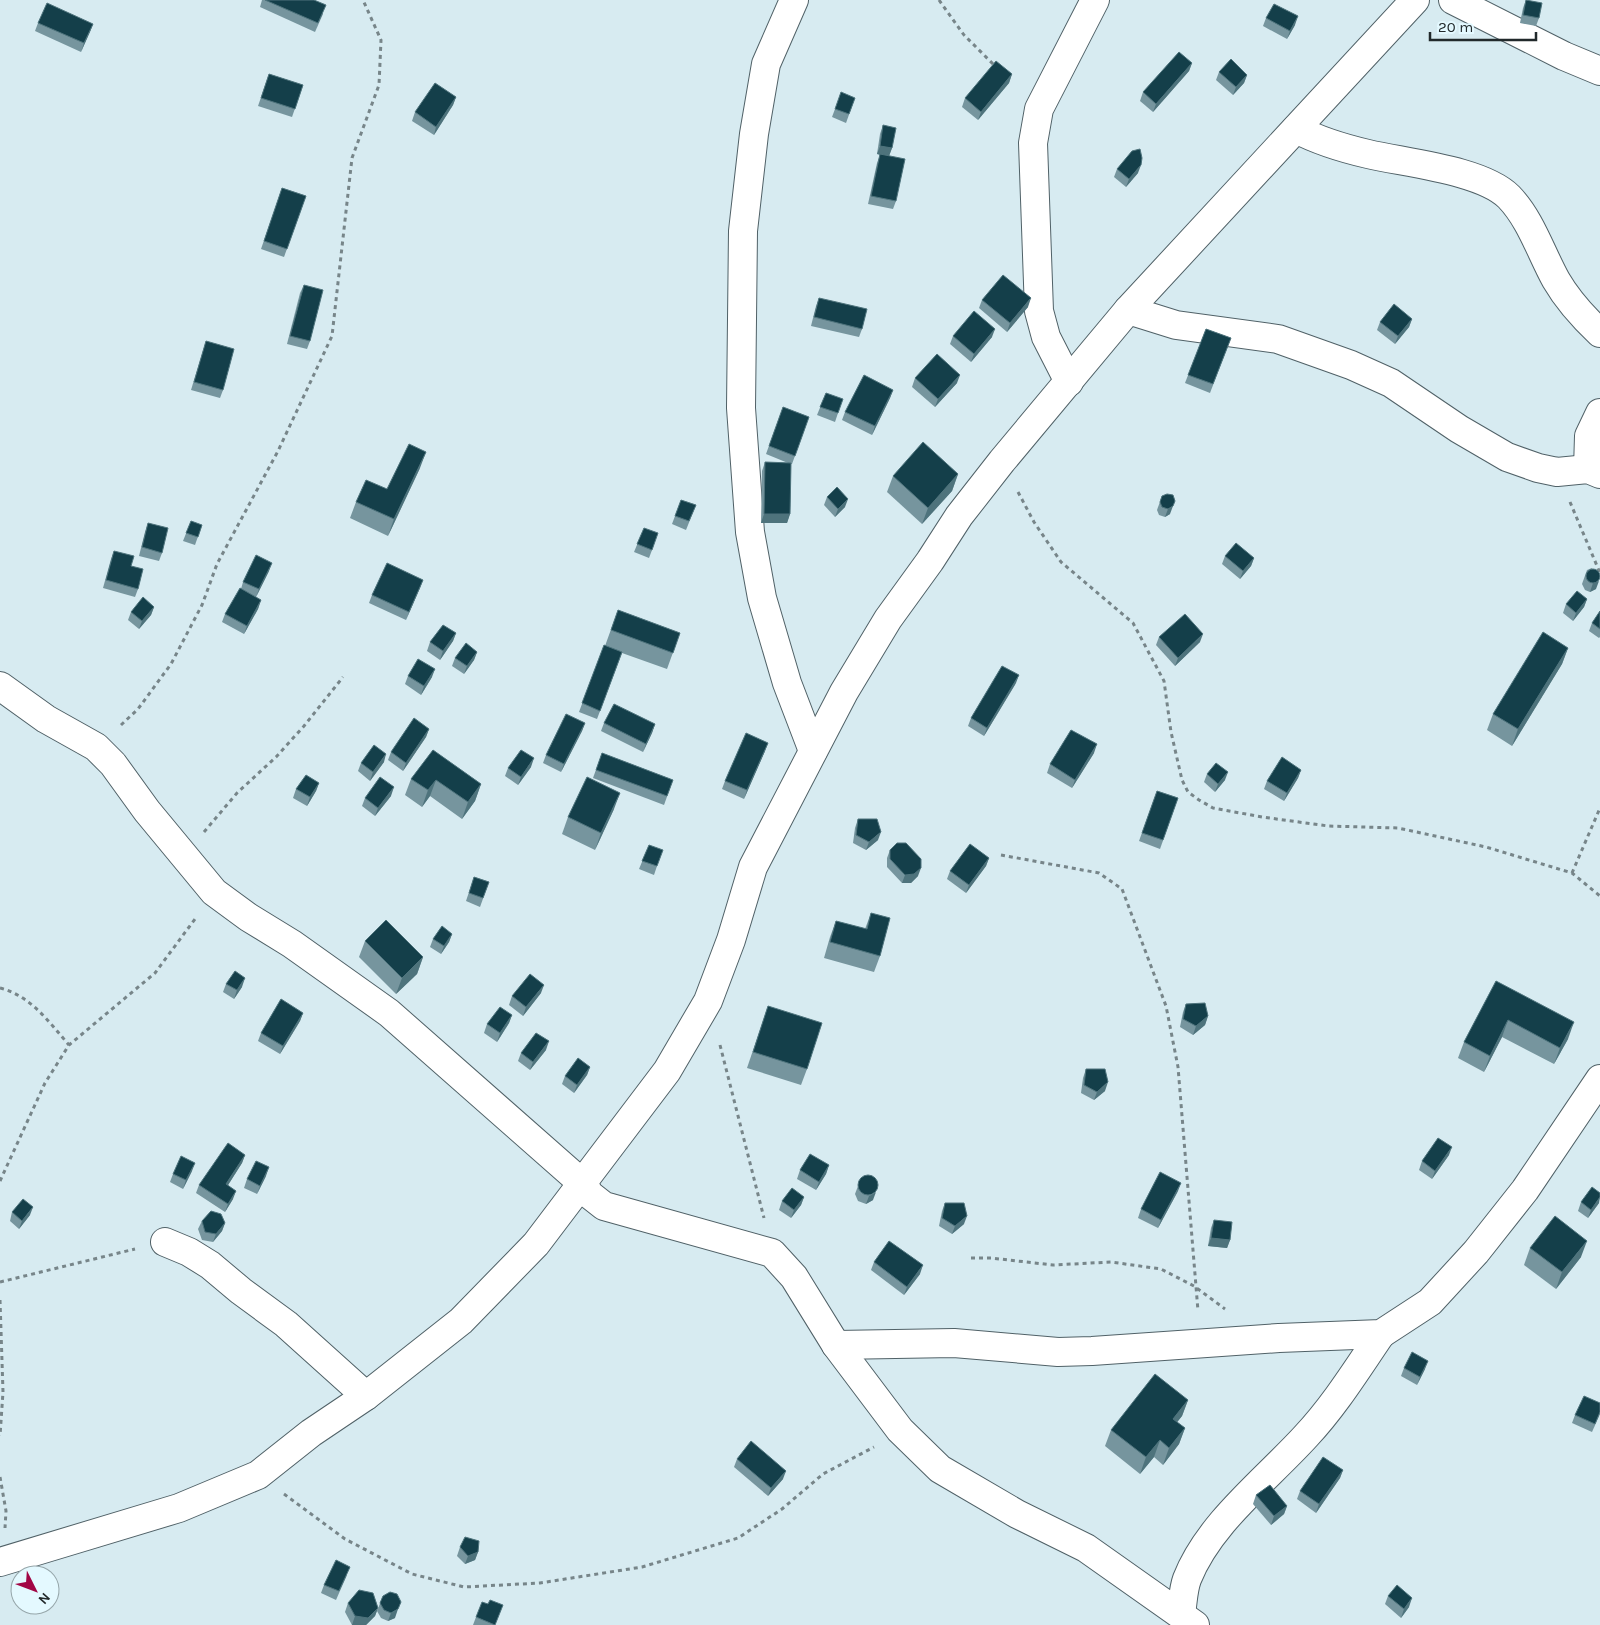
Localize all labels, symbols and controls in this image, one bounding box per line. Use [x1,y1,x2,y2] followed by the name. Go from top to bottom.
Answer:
[1430,10,1536,42] scale bar
[1438,18,1473,36] text: 20 m
[10,1565,60,1615] north arrow
[35,1589,54,1608] text: N

